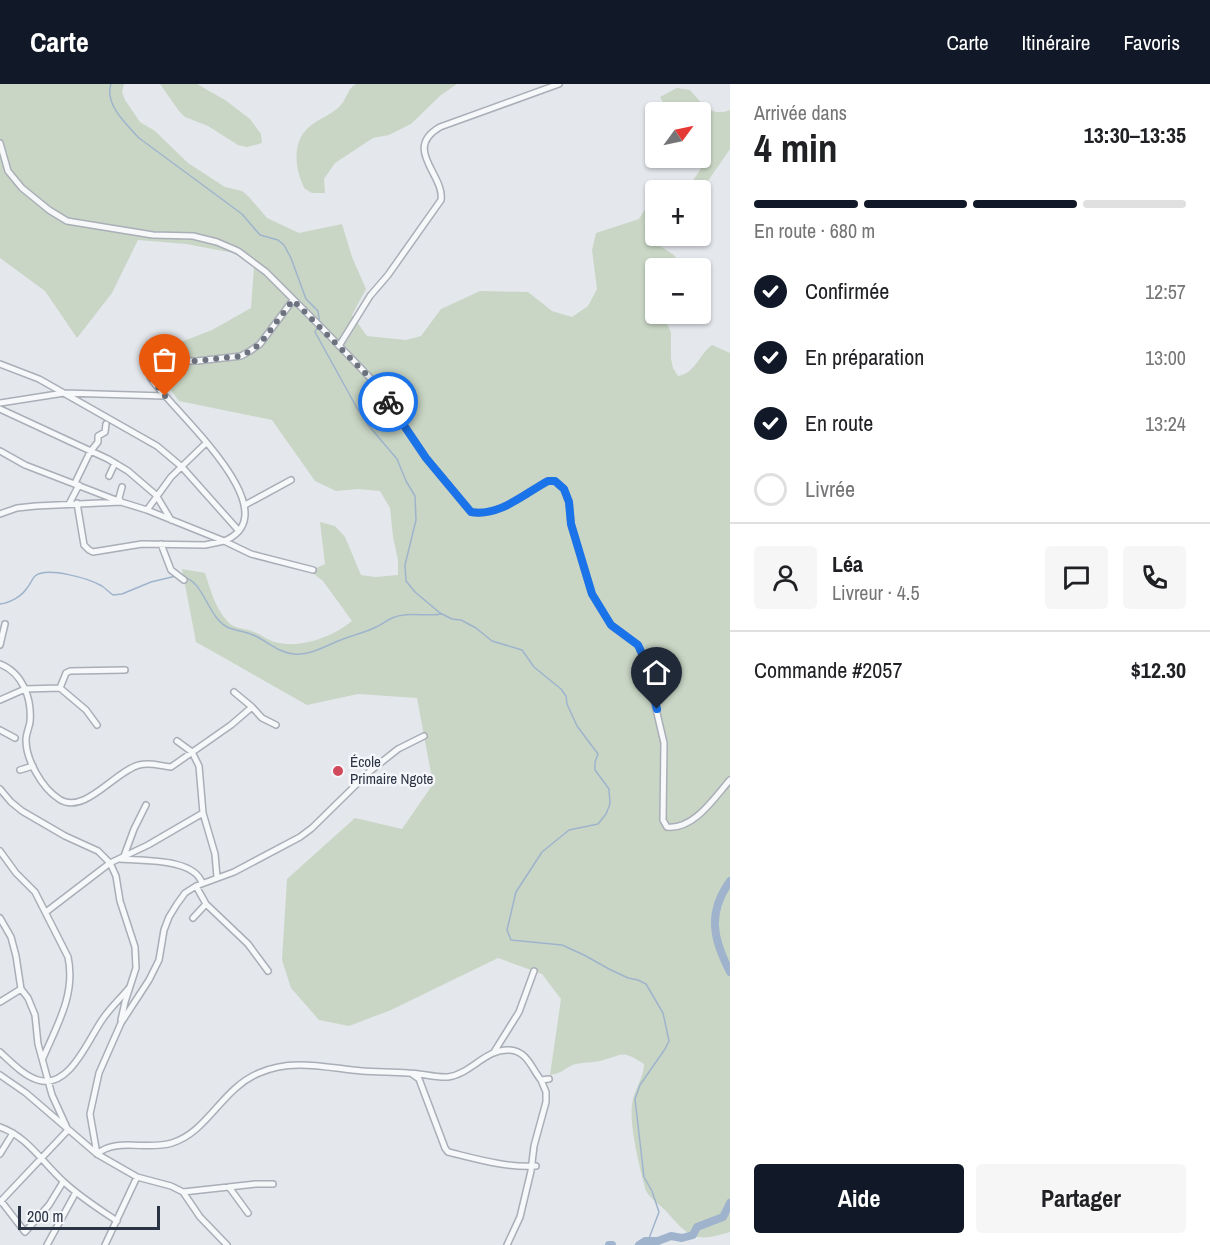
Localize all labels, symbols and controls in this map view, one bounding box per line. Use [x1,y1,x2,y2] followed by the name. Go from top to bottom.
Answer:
[30,23,89,61] text: Carte
[946,28,989,57] text: Carte
[1022,28,1090,57] text: Itinéraire
[1123,28,1180,57] text: Favoris
[754,99,847,126] text: Arrivée dans
[645,102,711,168] north arrow
[645,102,711,324] map controls
[1084,120,1186,150] text: 13:30–13:35
[754,122,838,174] text: 4 min
[645,180,711,246] button: +
[754,217,875,244] text: En route · 680 m
[645,258,711,324] button: −
[754,275,787,308] icon: check
[805,276,889,306] text: Confirmée
[1145,278,1186,305] text: 12:57
[139,334,190,396] pin
[754,341,787,374] icon: check
[805,342,924,372] text: En préparation
[148,343,181,376] icon: bag
[1145,344,1186,371] text: 13:00
[358,372,418,432] courier
[372,386,405,419] icon: bike
[754,407,787,440] icon: check
[805,408,873,438] text: En route
[1145,410,1186,437] text: 13:24
[805,474,855,504] text: Livrée
[754,546,817,609] button: person
[1045,546,1108,609] button: chat
[1123,546,1186,609] button: phone
[832,549,863,579] text: Léa
[832,579,920,606] text: Livreur · 4.5
[631,647,682,709] pin
[754,655,902,685] text: Commande #2057
[1131,655,1186,685] text: $12.30
[640,656,673,689] icon: home
[350,751,434,789] place label: École Primaire Ngote
[331,764,345,778] marker: École Primaire Ngote
[754,1164,964,1233] button: Aide
[976,1164,1186,1233] button: Partager
[18,1203,160,1230] scale bar
[27,1205,63,1227] text: 200 m

